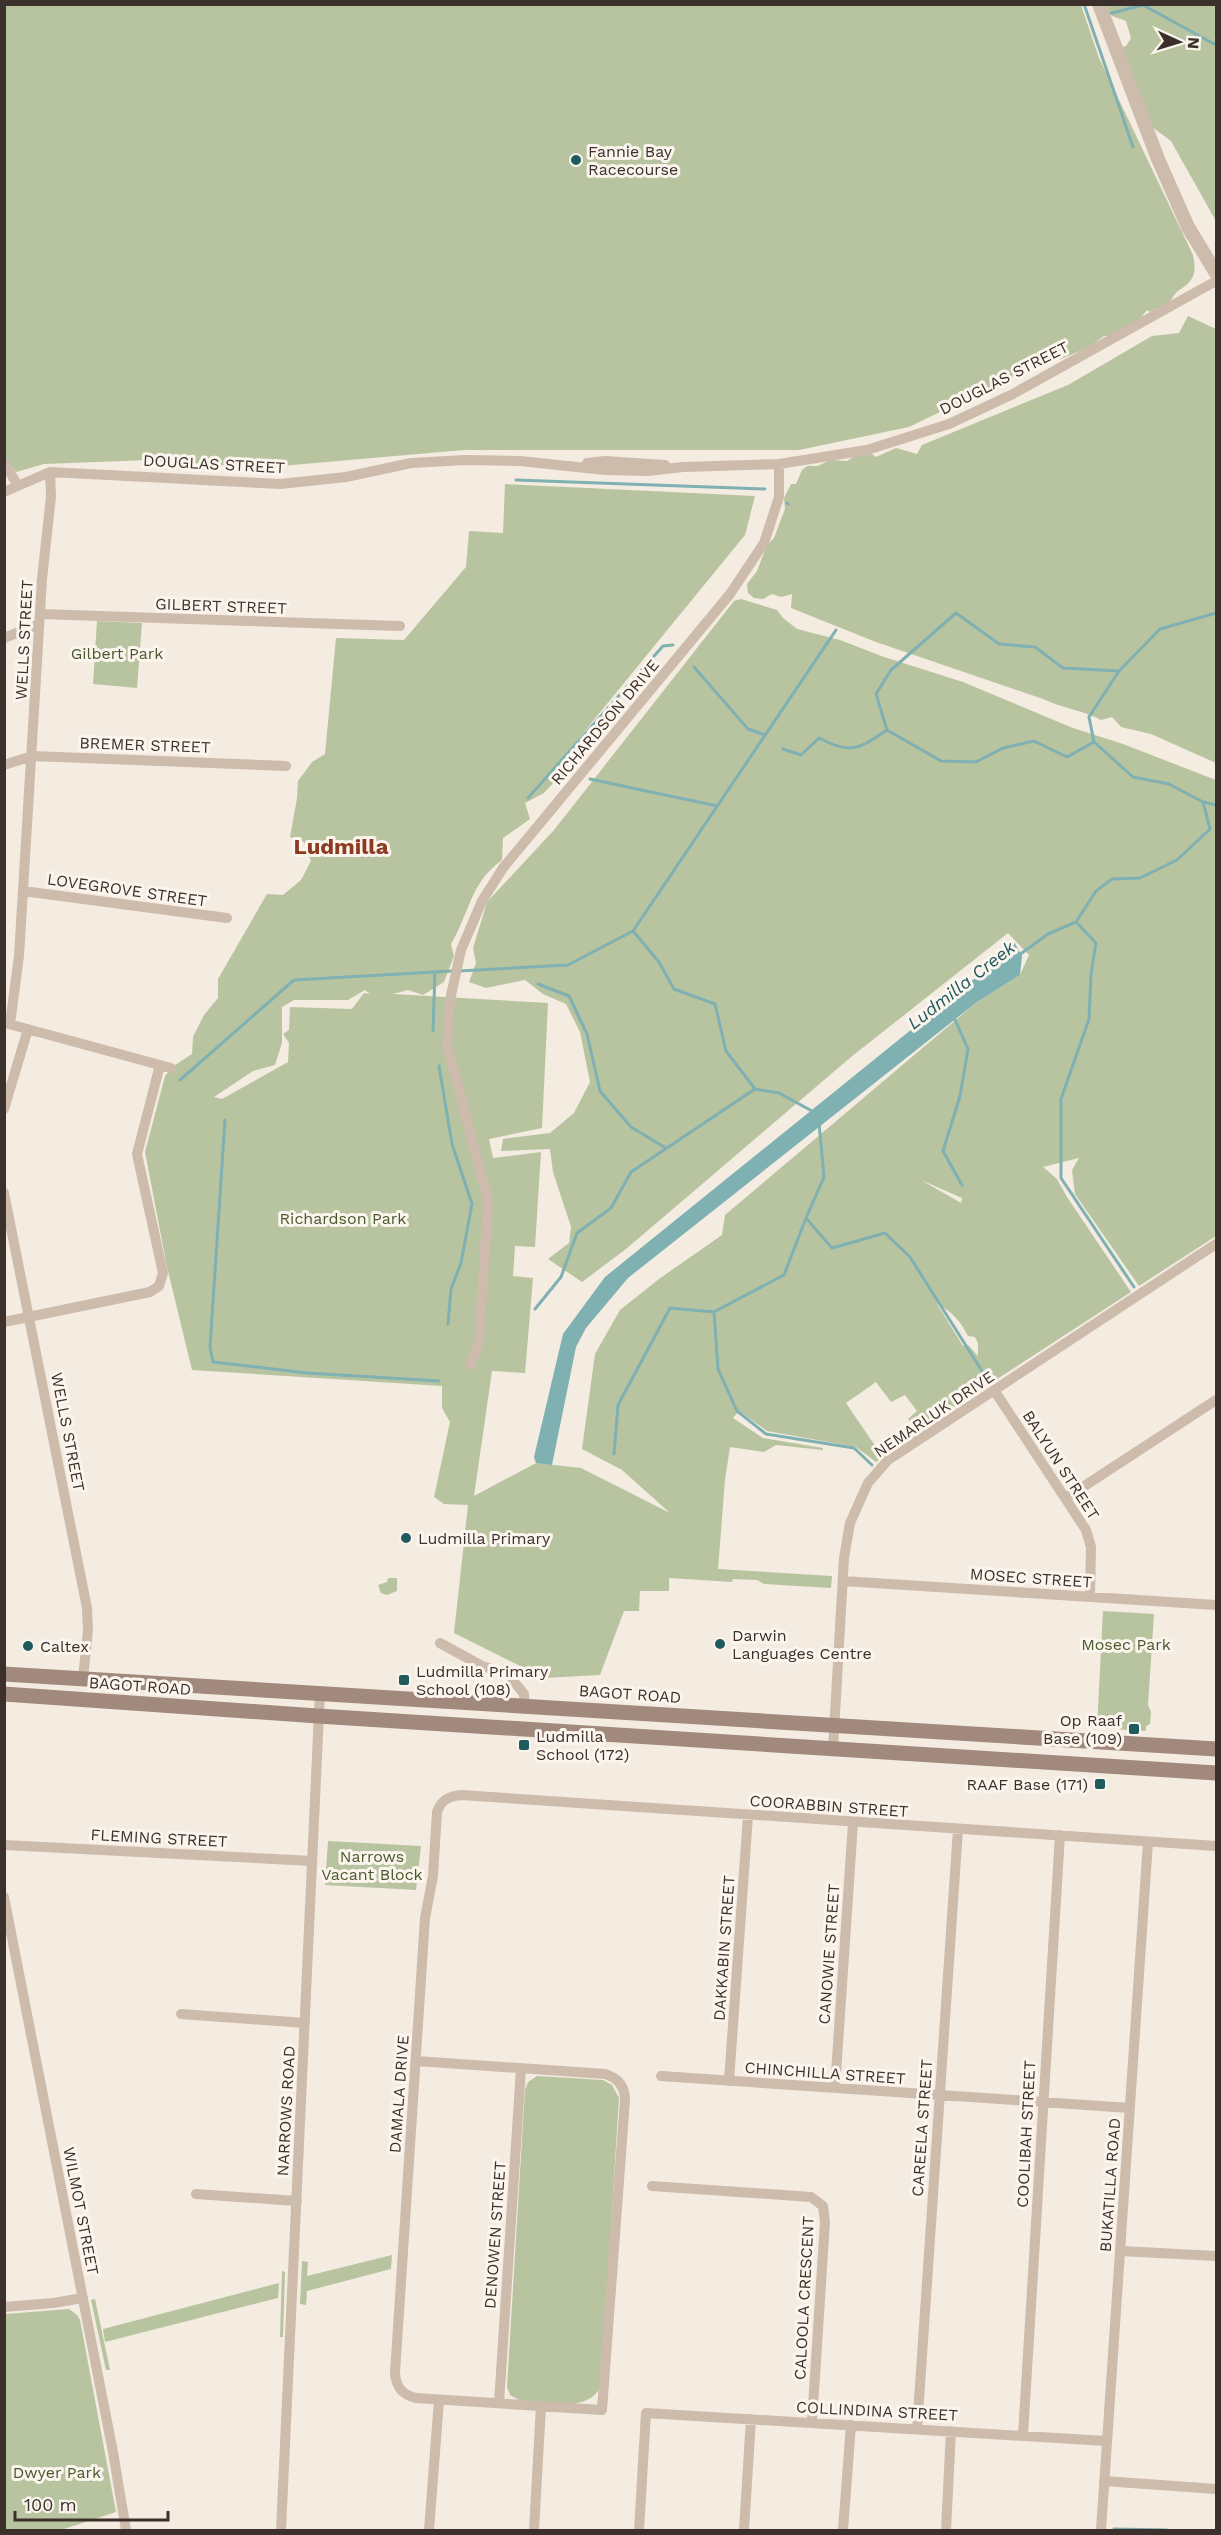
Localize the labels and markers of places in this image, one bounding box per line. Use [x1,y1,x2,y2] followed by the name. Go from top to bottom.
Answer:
[588,142,678,179] place label: Fannie Bay Racecourse
[569,153,583,167] marker: Fannie Bay Racecourse
[418,1529,551,1548] place label: Ludmilla Primary
[399,1531,413,1545] marker: Ludmilla Primary
[732,1626,872,1663] place label: Darwin Languages Centre
[40,1637,89,1656] place label: Caltex
[713,1637,727,1651] marker: Darwin Languages Centre
[21,1639,35,1653] marker: Caltex
[416,1662,549,1699] place label: Ludmilla Primary School (108)
[397,1673,411,1687] marker: Ludmilla Primary School (108)
[1043,1711,1123,1748] place label: Op Raaf Base (109)
[1127,1722,1141,1736] marker: Op Raaf Base (109)
[536,1727,629,1764] place label: Ludmilla School (172)
[517,1738,531,1752] marker: Ludmilla School (172)
[966,1775,1088,1794] place label: RAAF Base (171)
[1093,1777,1107,1791] marker: RAAF Base (171)

